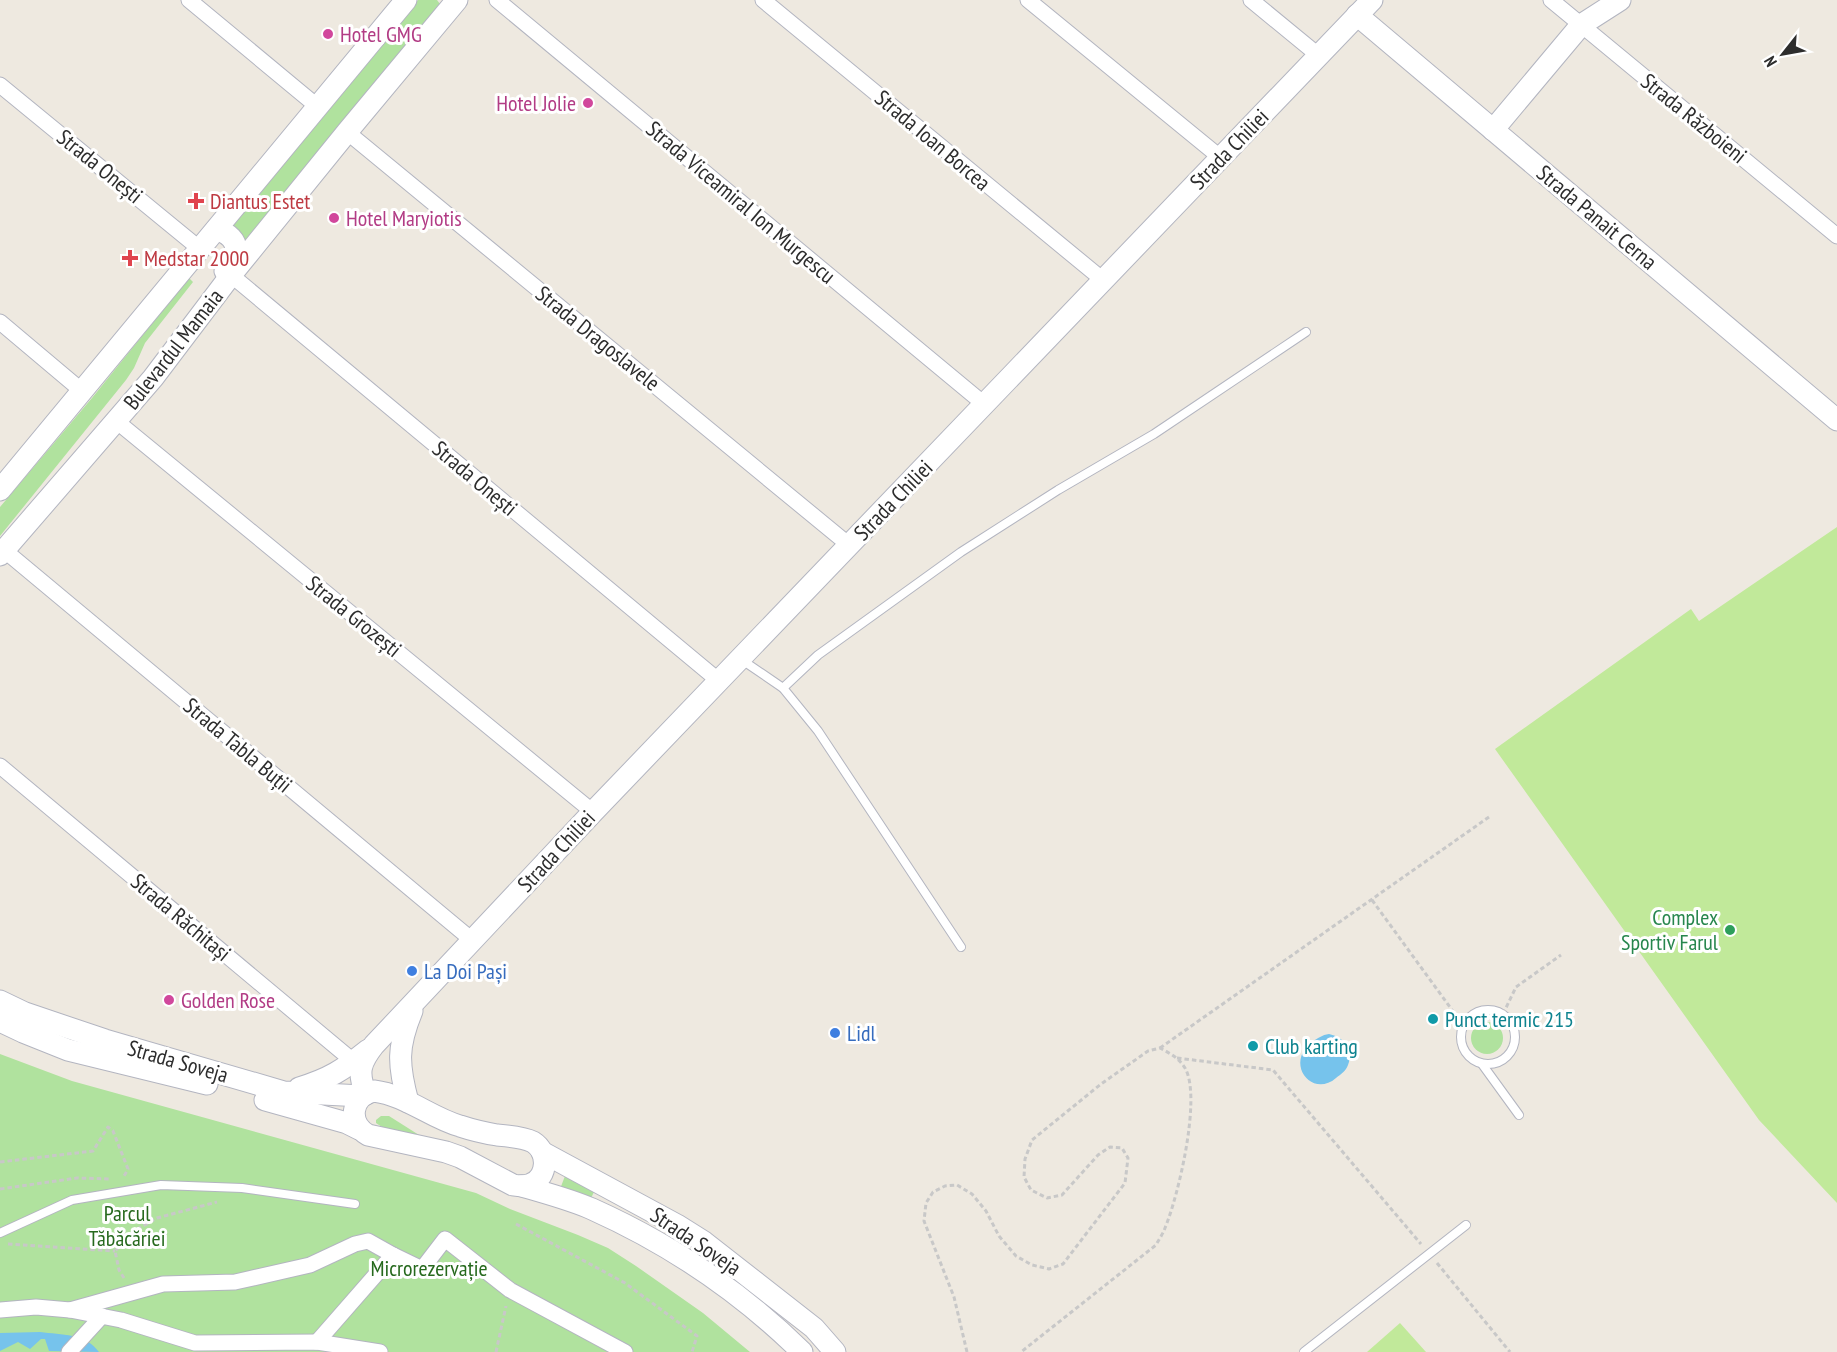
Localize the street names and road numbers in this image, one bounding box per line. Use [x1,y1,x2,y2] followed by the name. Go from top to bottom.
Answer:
[1635,67,1753,169] street label: Strada Războieni
[870,84,996,196] street label: Strada Ioan Borcea
[1184,103,1274,195] street label: Strada Chiliei
[641,115,841,289] street label: Strada Viceamiral Ion Murgescu
[51,123,149,209] street label: Strada Onești
[1531,159,1663,275] street label: Strada Panait Cerna
[530,279,666,397] street label: Strada Dragoslavele
[117,283,229,415] street label: Bulevardul Mamaia
[427,434,523,522] street label: Strada Onești
[848,454,938,546] street label: Strada Chiliei
[301,569,407,663] street label: Strada Grozești
[178,691,298,799] street label: Strada Tabla Buții
[511,804,601,898] street label: Strada Chiliei
[125,867,237,967] street label: Strada Răchitași
[125,1033,231,1089] street label: Strada Soveja
[645,1201,747,1281] street label: Strada Soveja

